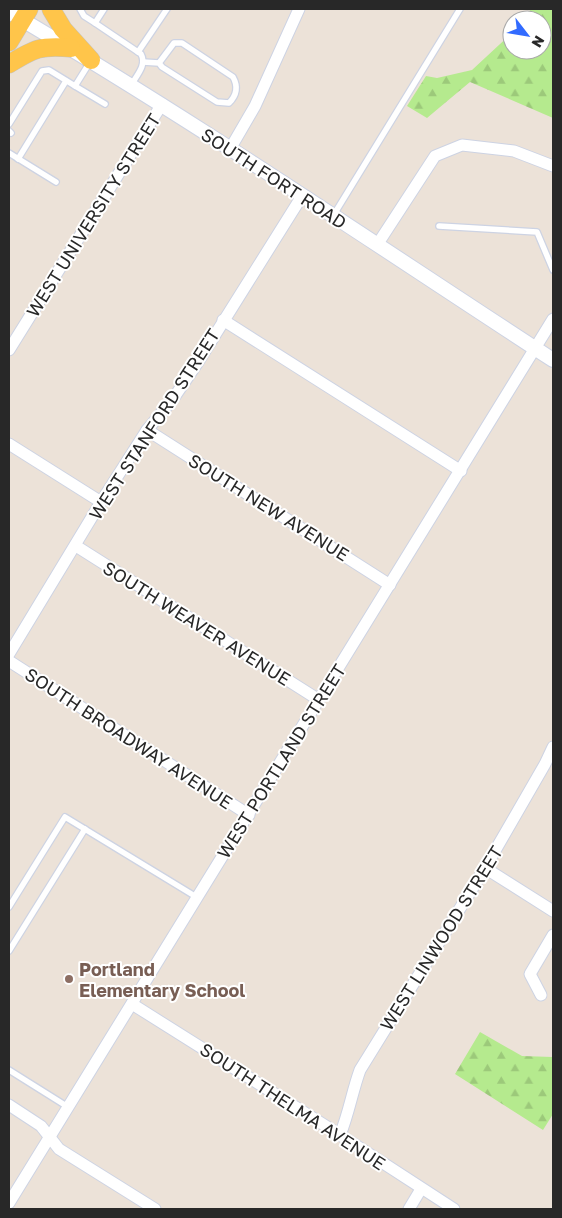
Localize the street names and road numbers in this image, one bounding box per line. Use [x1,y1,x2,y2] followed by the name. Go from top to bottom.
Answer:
[21,109,165,321] street label: WEST UNIVERSITY STREET
[197,123,351,233] street label: SOUTH FORT ROAD
[84,324,224,524] street label: WEST STANFORD STREET
[185,449,353,565] street label: SOUTH NEW AVENUE
[99,556,295,690] street label: SOUTH WEAVER AVENUE
[212,660,350,862] street label: WEST PORTLAND STREET
[21,663,237,813] street label: SOUTH BROADWAY AVENUE
[375,842,507,1034] street label: WEST LINWOOD STREET
[196,1038,390,1174] street label: SOUTH THELMA AVENUE

